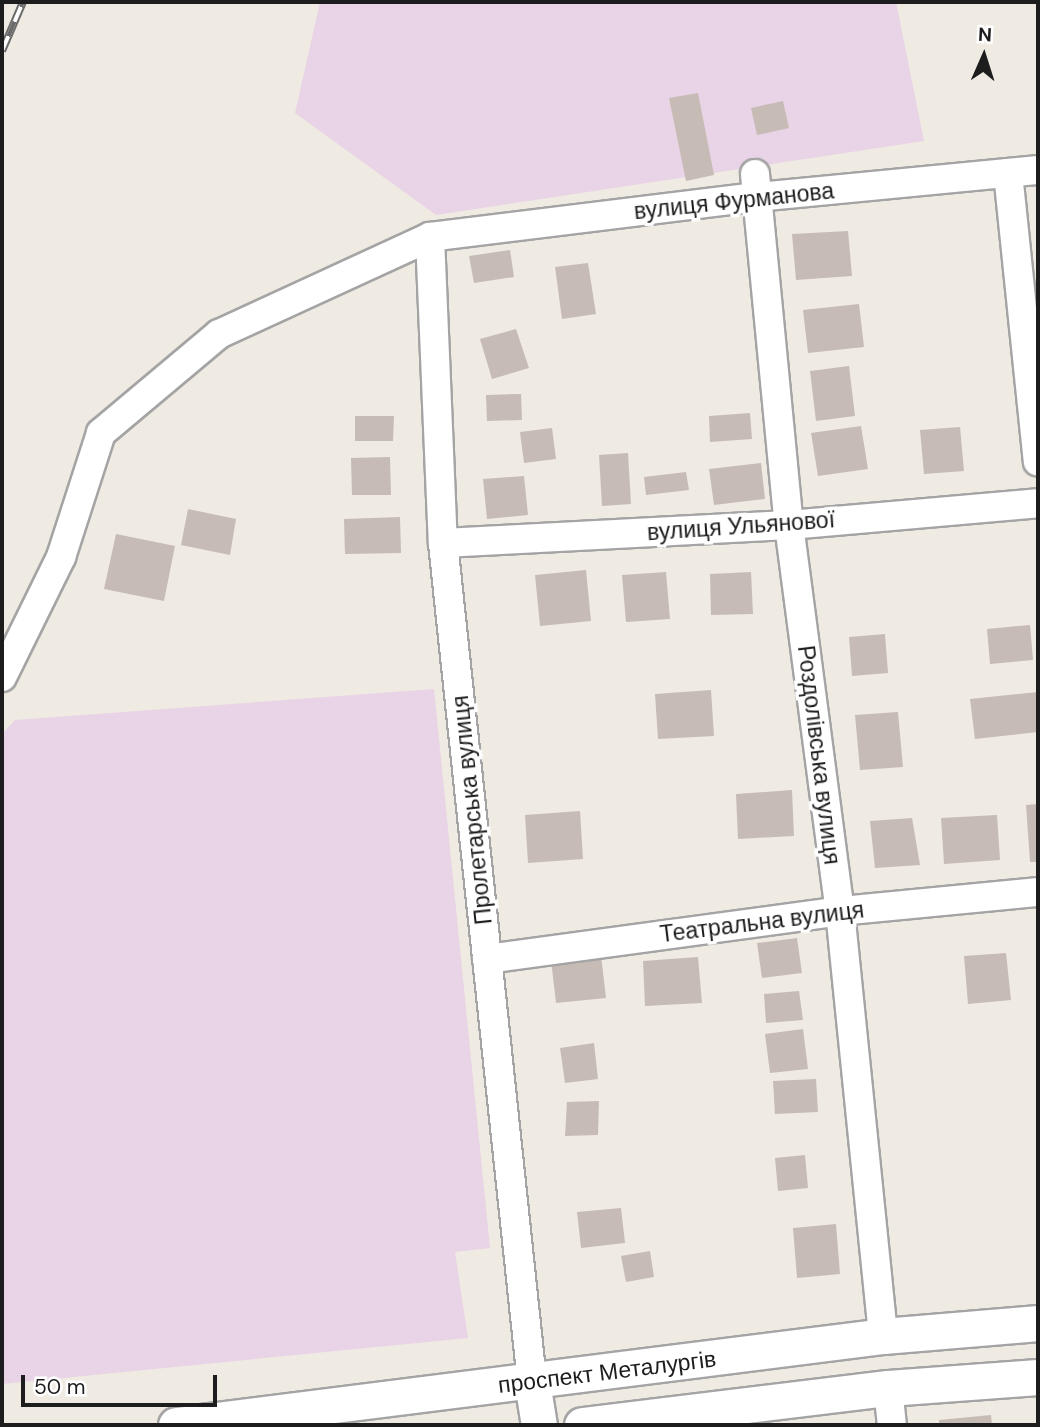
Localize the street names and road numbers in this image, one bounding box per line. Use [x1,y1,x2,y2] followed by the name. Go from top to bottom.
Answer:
[633,177,835,225] street label: вулиця Фурманова
[646,506,836,546] street label: вулиця Ульянової
[792,644,846,866] street label: Роздолівська вулиця
[446,694,498,926] street label: Пролетарська вулиця
[658,896,866,948] street label: Театральна вулиця
[496,1345,718,1399] street label: проспект Металургів

